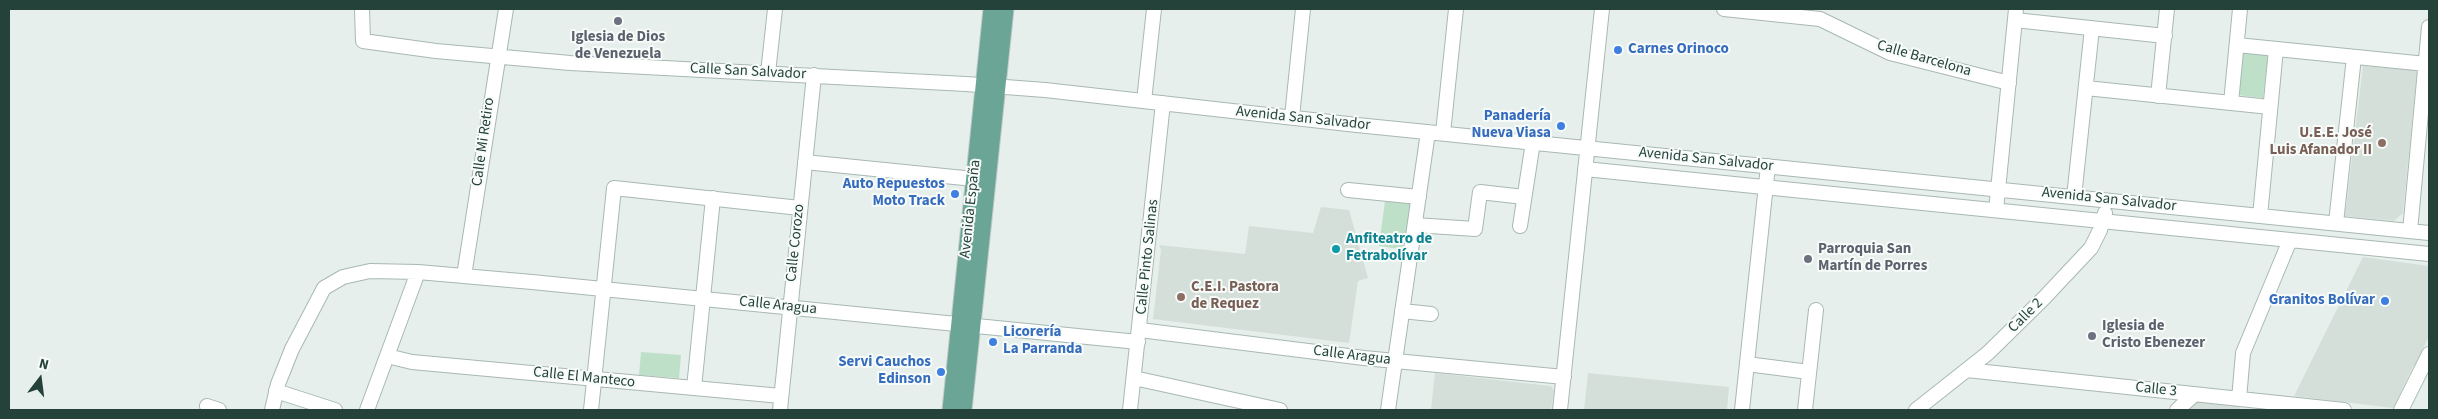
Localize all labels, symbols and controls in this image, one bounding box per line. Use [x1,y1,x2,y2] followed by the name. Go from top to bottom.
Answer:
[612,15,624,27] marker: Iglesia de Dios de Venezuela
[571,29,665,64] place label: Iglesia de Dios de Venezuela
[1875,37,1973,81] street label: Calle Barcelona
[1628,41,1729,59] place label: Carnes Orinoco
[1612,44,1624,56] marker: Carnes Orinoco
[689,60,807,84] street label: Calle San Salvador
[469,96,499,188] street label: Calle Mi Retiro
[1235,103,1371,135] street label: Avenida San Salvador
[1471,108,1551,143] place label: Panadería Nueva Viasa
[1555,120,1567,132] marker: Panadería Nueva Viasa
[2270,125,2372,160] place label: U.E.E. José Luis Afanador II
[2376,137,2388,149] marker: U.E.E. José Luis Afanador II
[1638,144,1774,176] street label: Avenida San Salvador
[957,159,985,259] street label: Avenida España
[843,176,945,211] place label: Auto Repuestos Moto Track
[2041,184,2177,216] street label: Avenida San Salvador
[949,188,961,200] marker: Auto Repuestos Moto Track
[1133,199,1163,315] street label: Calle Pinto Salinas
[783,203,809,283] street label: Calle Corozo
[1346,231,1432,266] place label: Anfiteatro de Fetrabolívar
[1818,241,1927,276] place label: Parroquia San Martín de Porres
[1330,243,1342,255] marker: Anfiteatro de Fetrabolívar
[1802,253,1814,265] marker: Parroquia San Martín de Porres
[1191,279,1279,314] place label: C.E.I. Pastora de Requez
[1175,291,1187,303] marker: C.E.I. Pastora de Requez
[2269,292,2375,310] place label: Granitos Bolívar
[738,293,818,319] street label: Calle Aragua
[2005,295,2047,337] street label: Calle 2
[2379,295,2391,307] marker: Granitos Bolívar
[2102,318,2205,353] place label: Iglesia de Cristo Ebenezer
[1003,324,1083,359] place label: Licorería La Parranda
[2086,330,2098,342] marker: Iglesia de Cristo Ebenezer
[987,336,999,348] marker: Licorería La Parranda
[1312,342,1392,370] street label: Calle Aragua
[15,354,65,404] north arrow
[37,354,51,375] text: N
[838,354,931,389] place label: Servi Cauchos Edinson
[532,364,636,392] street label: Calle El Manteco
[935,366,947,378] marker: Servi Cauchos Edinson
[2134,379,2178,401] street label: Calle 3

